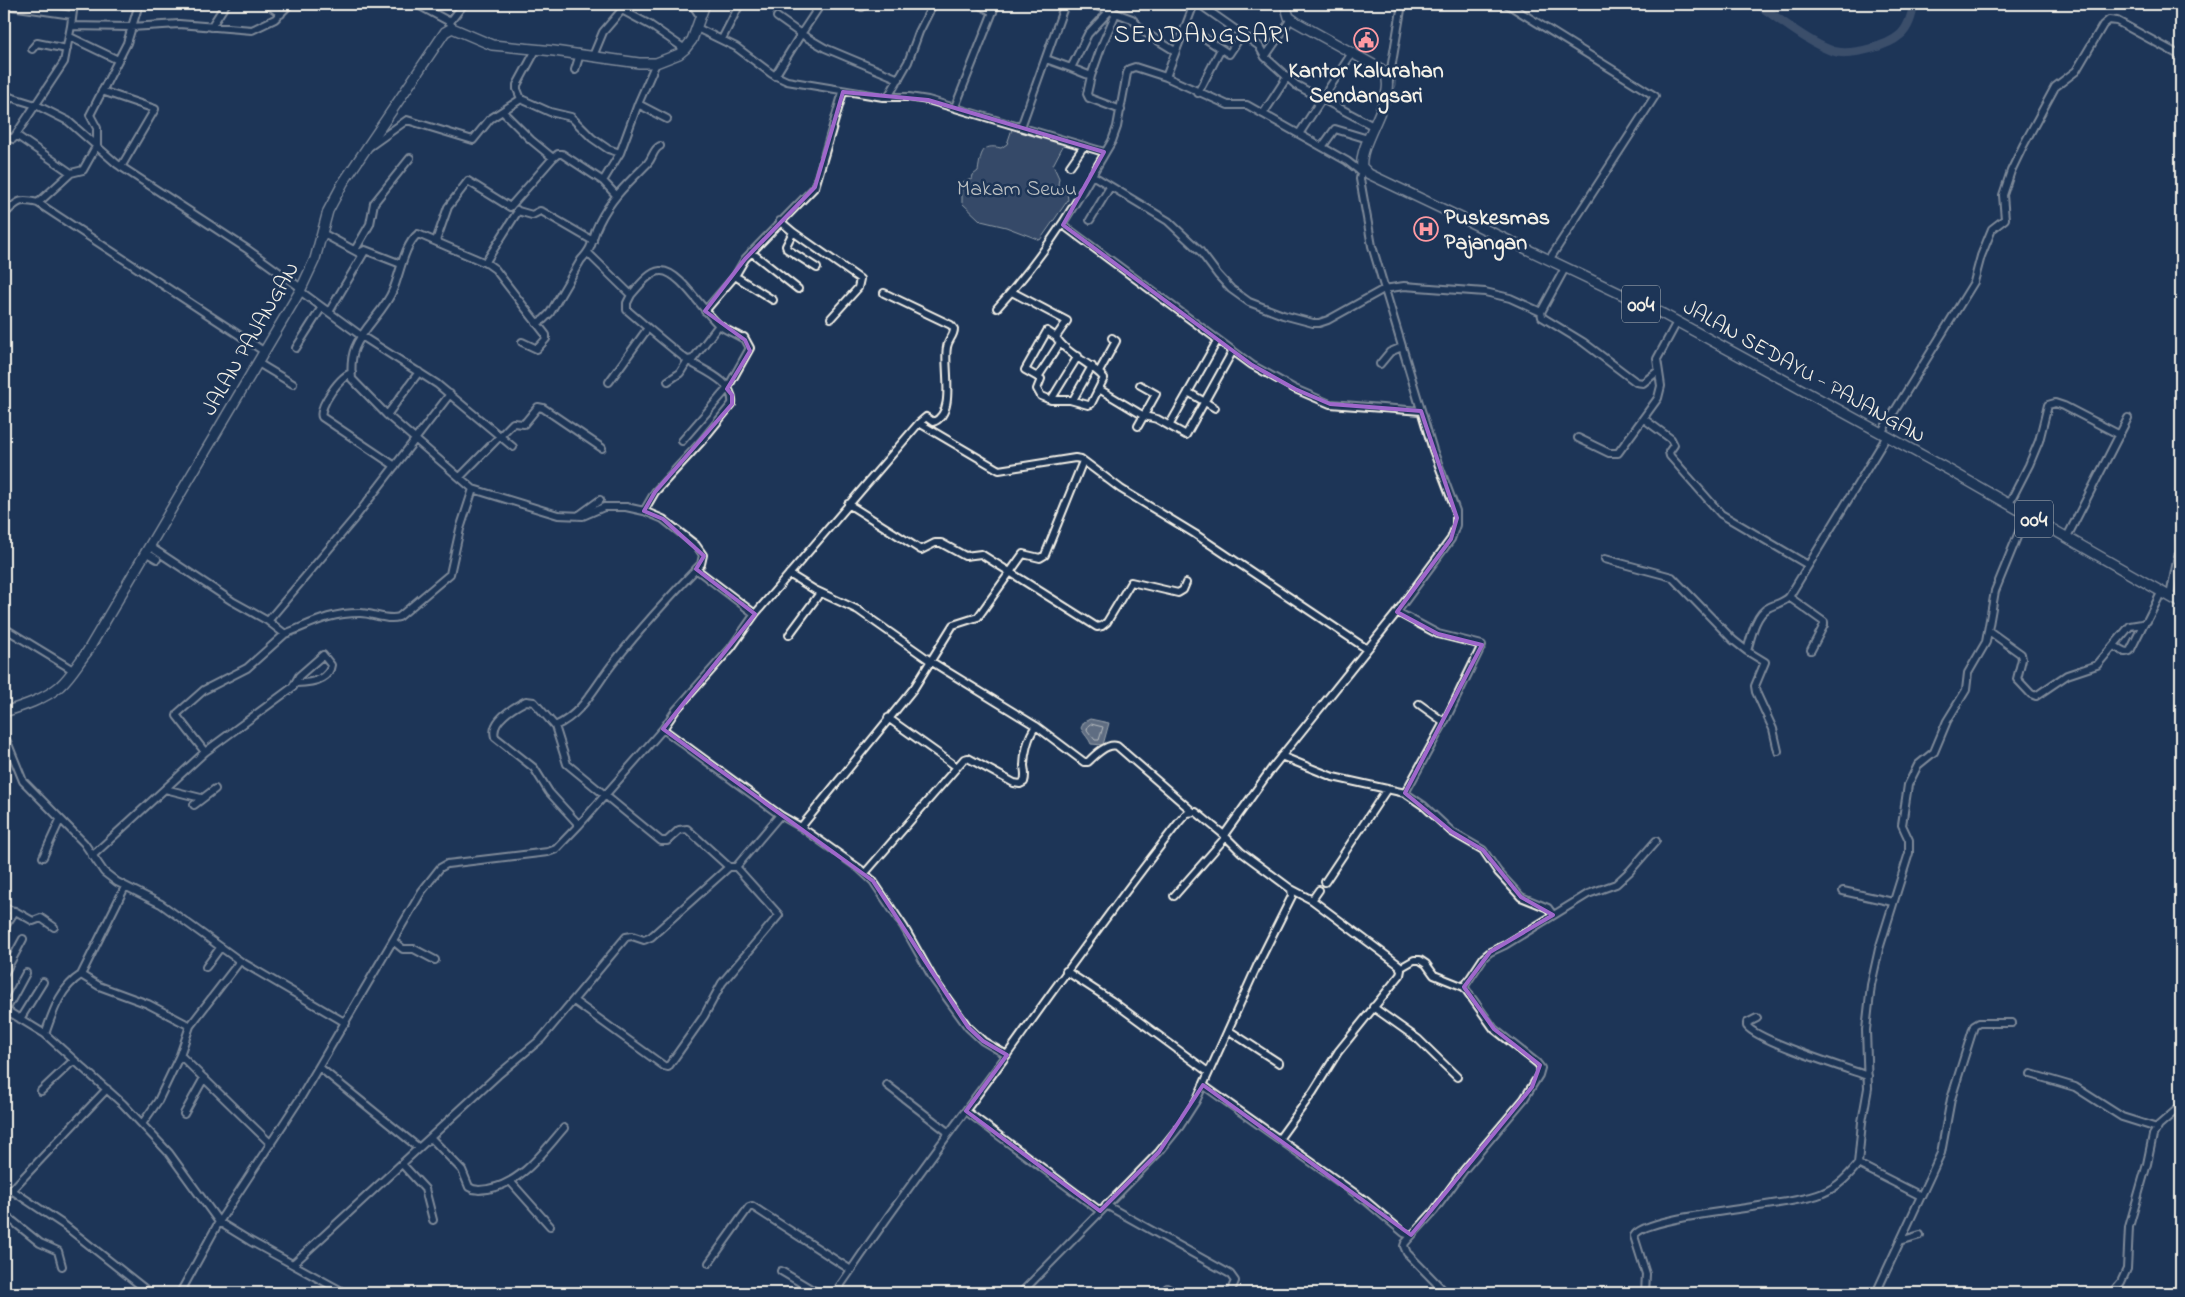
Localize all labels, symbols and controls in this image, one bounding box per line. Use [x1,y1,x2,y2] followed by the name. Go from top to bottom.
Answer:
[1114,18,1290,54] district label: SENDANGSARI
[1353,27,1379,53] public building icon: Kantor Kalurahan Sendangsari
[1288,56,1444,114] place label: Kantor Kalurahan Sendangsari
[957,174,1077,206] park label: Makam Sewu
[1444,203,1550,261] place label: Puskesmas Pajangan
[1413,216,1439,242] hospital icon: Puskesmas Pajangan
[195,257,309,422] street label: JALAN PAJANGAN
[1622,286,1660,322] road number: 004
[1676,292,1931,453] street label: JALAN SEDAYU - PAJANGAN
[2015,500,2053,538] road number: 004

